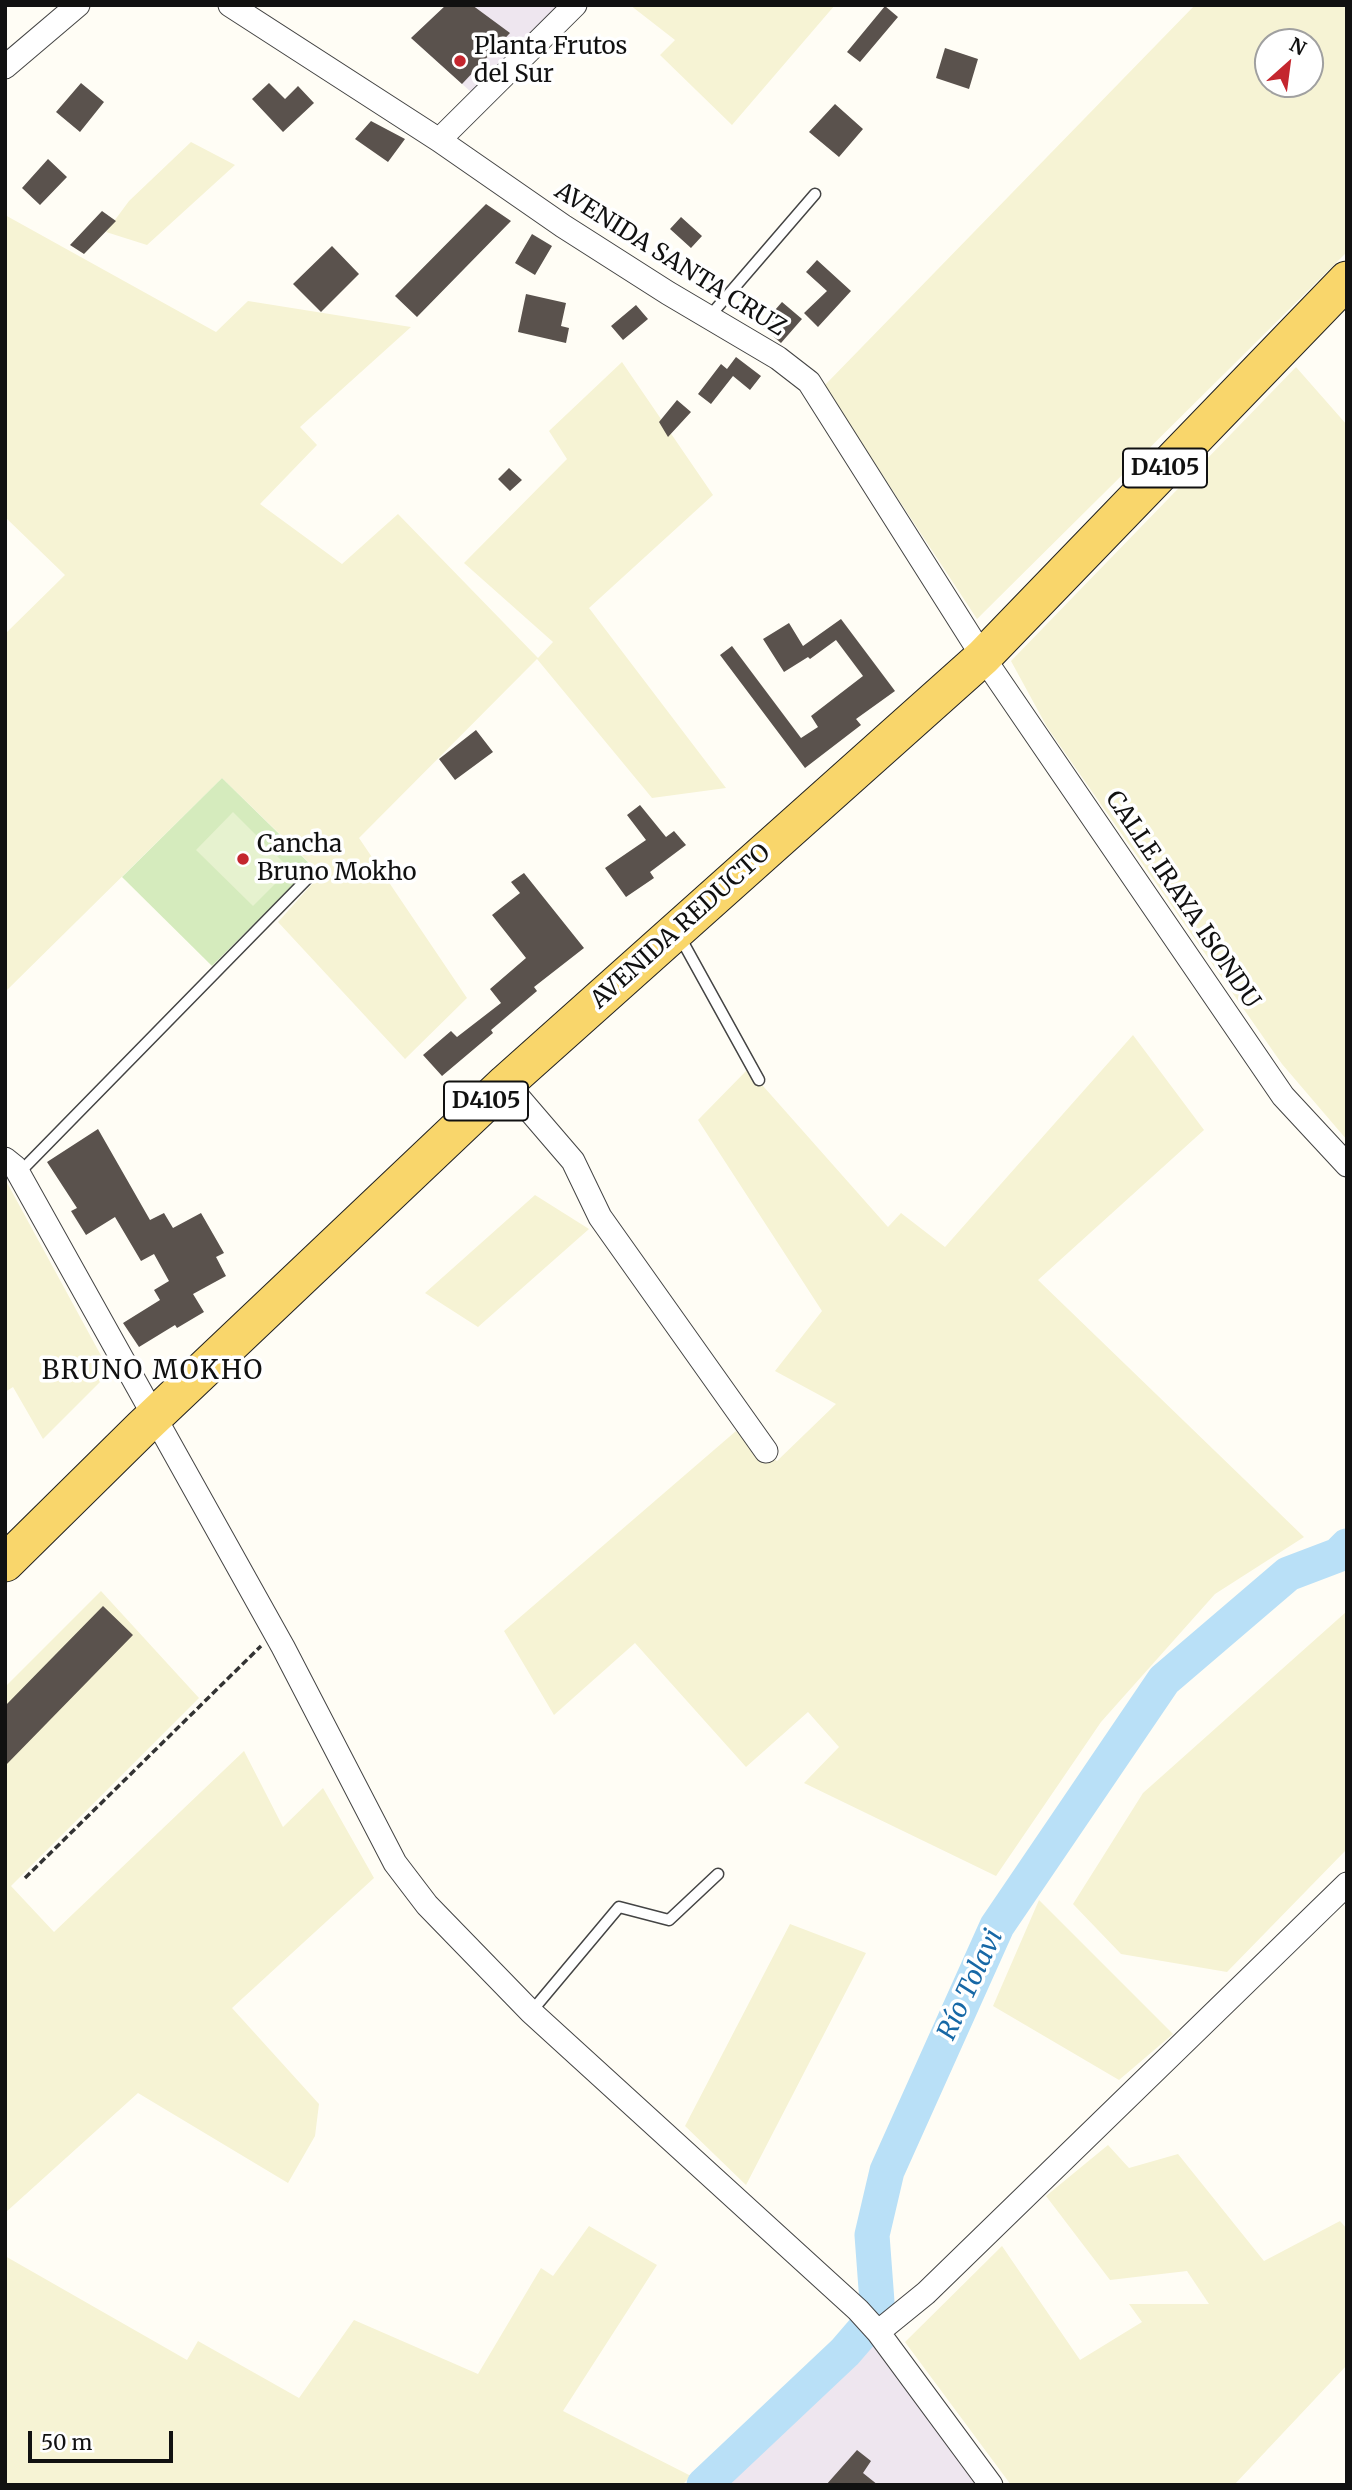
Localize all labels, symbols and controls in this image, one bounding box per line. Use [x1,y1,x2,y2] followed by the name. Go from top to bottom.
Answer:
[1254,28,1324,98] north arrow
[1286,32,1310,60] text: N
[474,33,627,89] place label: Planta Frutos del Sur
[452,53,468,69] marker: Planta Frutos del Sur
[549,177,791,343] street label: AVENIDA SANTA CRUZ
[1123,448,1207,488] road number: D4105
[1099,786,1265,1014] street label: CALLE IRAYA ISONDU
[257,831,417,887] place label: Cancha Bruno Mokho
[585,839,777,1015] street label: AVENIDA REDUCTO
[235,851,251,867] marker: Cancha Bruno Mokho
[444,1082,528,1120] road number: D4105
[43,1356,263,1388] district label: BRUNO MOKHO
[932,1925,1010,2045] water label: Río Tolavi
[32,2416,177,2460] scale bar
[41,2429,92,2456] text: 50 m

